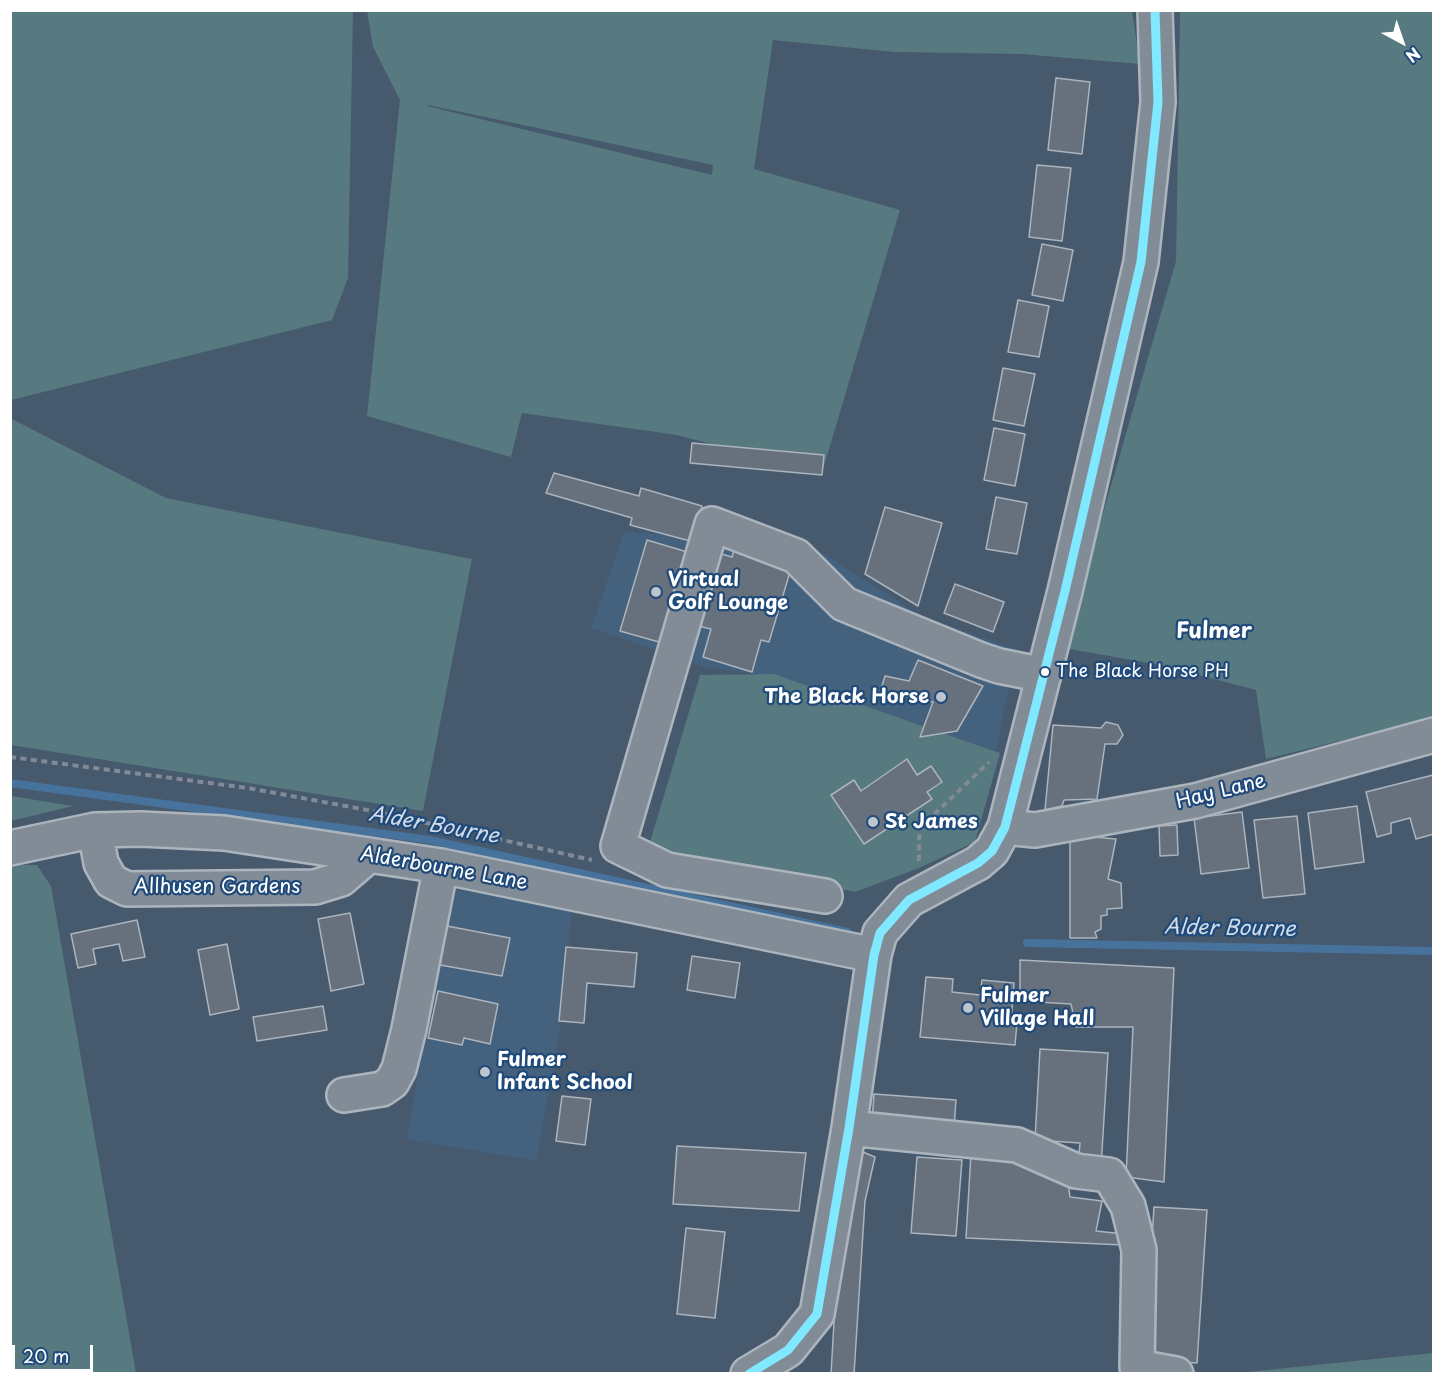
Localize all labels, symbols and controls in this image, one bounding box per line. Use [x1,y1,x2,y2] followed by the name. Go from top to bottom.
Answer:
[1372,12,1432,72] north arrow
[1401,43,1426,69] text: N
[668,568,788,615] place label: Virtual Golf Lounge
[649,585,663,599] marker: Virtual Golf Lounge
[1176,619,1252,645] district label: Fulmer
[1056,661,1229,683] place label: The Black Horse PH
[1039,666,1051,678] marker: The Black Horse PH
[764,685,929,709] place label: The Black Horse
[934,690,948,704] marker: The Black Horse
[1173,769,1269,815] street label: Hay Lane
[367,802,501,850] water label: Alder Bourne
[885,810,978,834] place label: St James
[866,815,880,829] marker: St James
[358,842,530,896] street label: Alderbourne Lane
[134,875,300,899] street label: Allhusen Gardens
[1164,915,1296,943] water label: Alder Bourne
[980,984,1094,1031] place label: Fulmer Village Hall
[961,1001,975,1015] marker: Fulmer Village Hall
[497,1048,633,1095] place label: Fulmer Infant School
[478,1065,492,1079] marker: Fulmer Infant School
[15,1333,96,1371] scale bar
[23,1342,69,1369] text: 20 m

